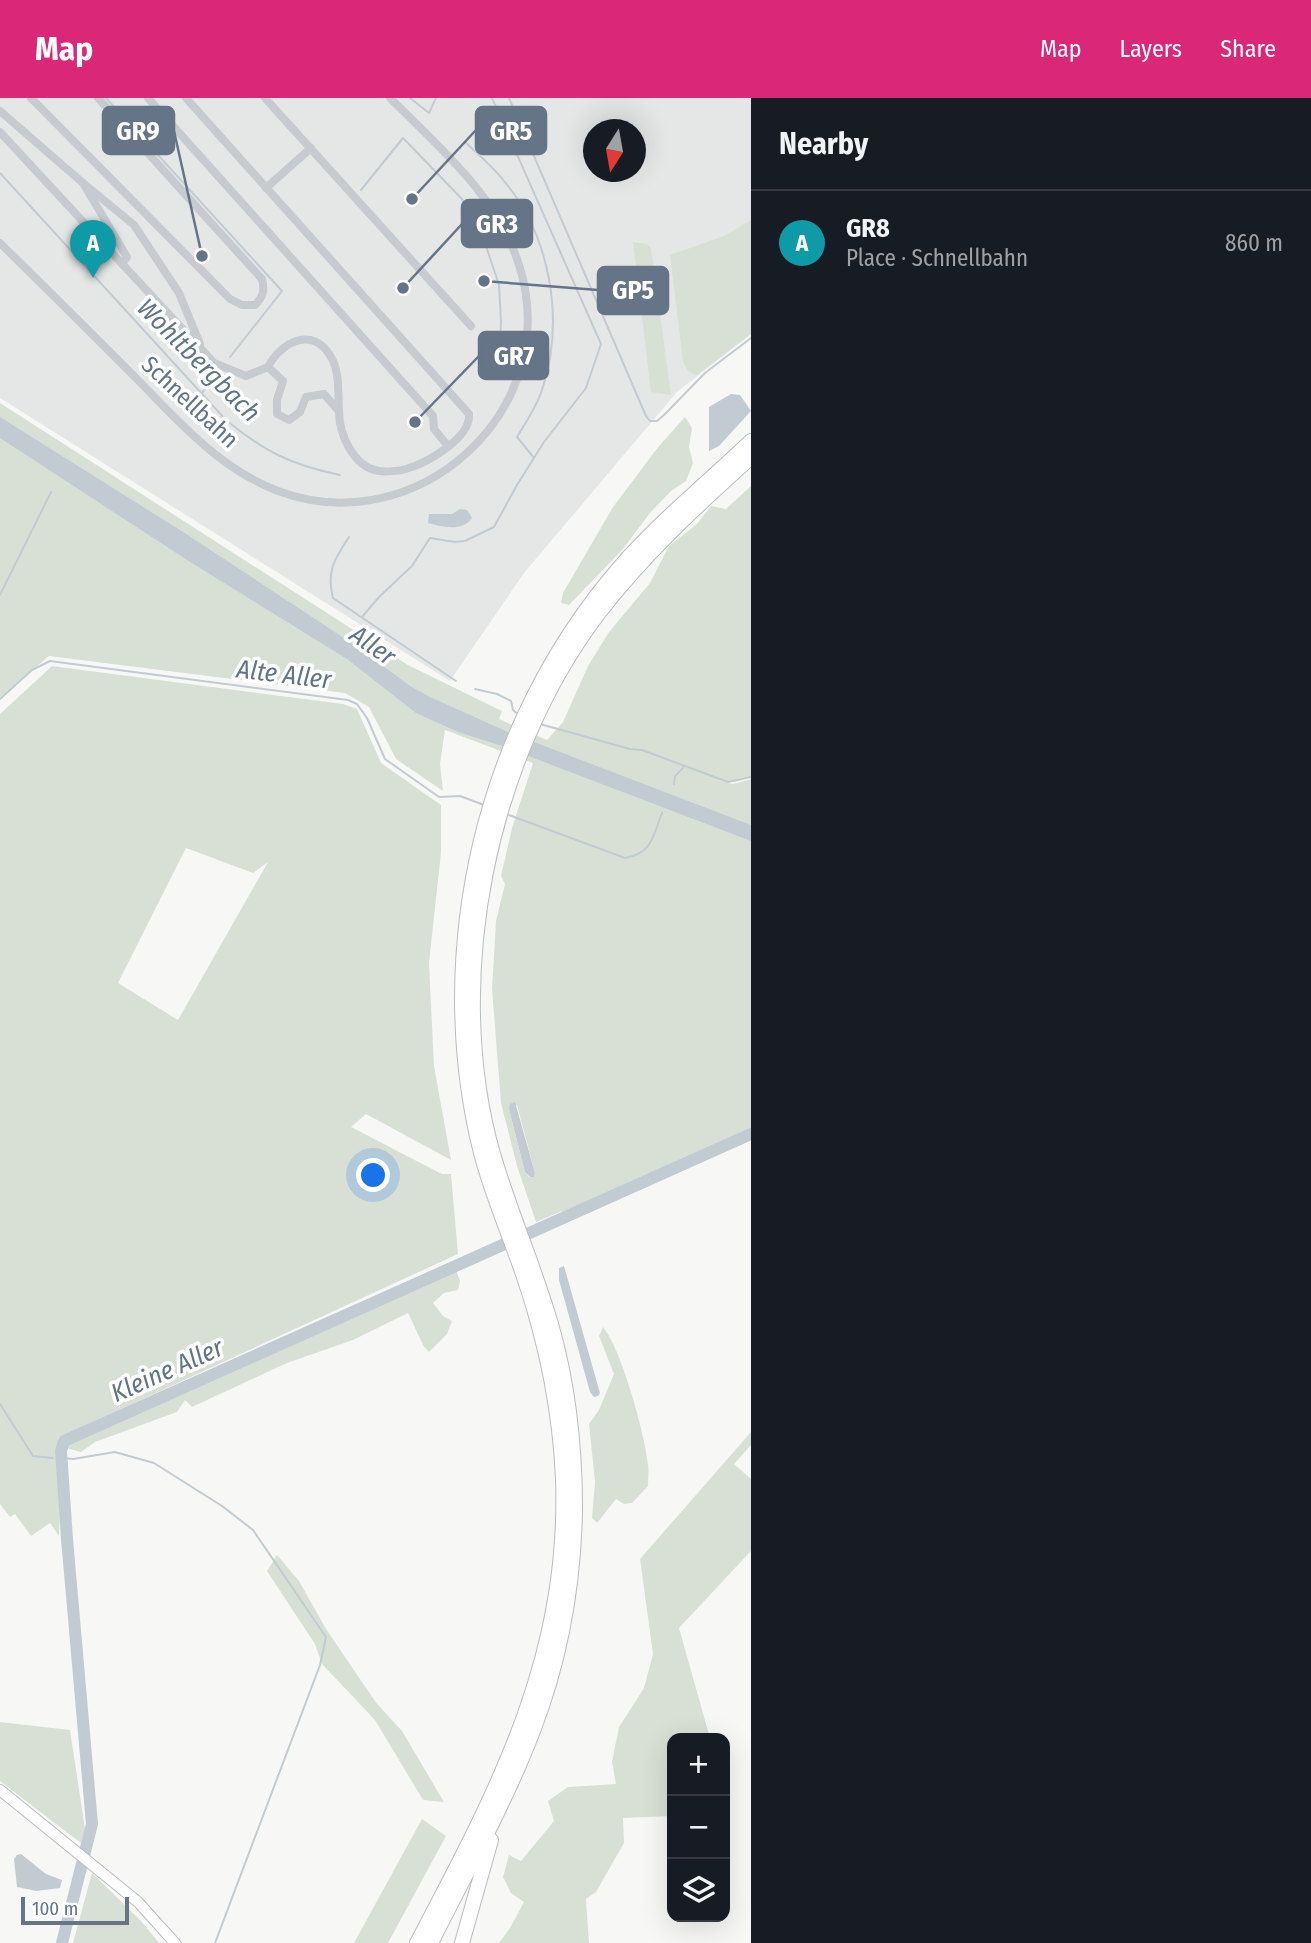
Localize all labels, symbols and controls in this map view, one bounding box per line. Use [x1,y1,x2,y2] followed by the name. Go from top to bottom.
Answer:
[35,29,93,69] text: Map
[1040,35,1082,63] text: Map
[1120,35,1182,63] text: Layers
[1220,35,1276,63] text: Share
[103,107,174,154] callout: GR9
[476,107,546,154] callout: GR5
[116,116,160,147] text: GR9
[490,116,533,147] text: GR5
[583,119,646,182] north arrow
[779,126,868,162] text: Nearby
[462,200,532,247] callout: GR3
[476,209,518,240] text: GR3
[846,213,890,244] text: GR8
[70,220,116,278] pin: A
[796,229,808,257] text: A
[1225,229,1283,257] text: 860 m
[846,244,1028,272] text: Place · Schnellbahn
[598,267,668,314] callout: GP5
[612,275,654,306] text: GP5
[131,292,267,428] water label: Wohltbergbach
[479,332,548,379] callout: GR7
[494,341,534,372] text: GR7
[136,350,244,454] street label: Schnellbahn
[343,618,402,673] water label: Aller
[234,653,334,696] water label: Alte Aller
[356,1158,390,1192] your location
[106,1332,229,1409] water label: Kleine Aller
[667,1733,730,1922] map controls
[667,1733,730,1796] button: +
[667,1796,730,1859] button: −
[667,1859,730,1922] button: layers
[21,1894,130,1926] scale bar
[32,1897,78,1920] text: 100 m

